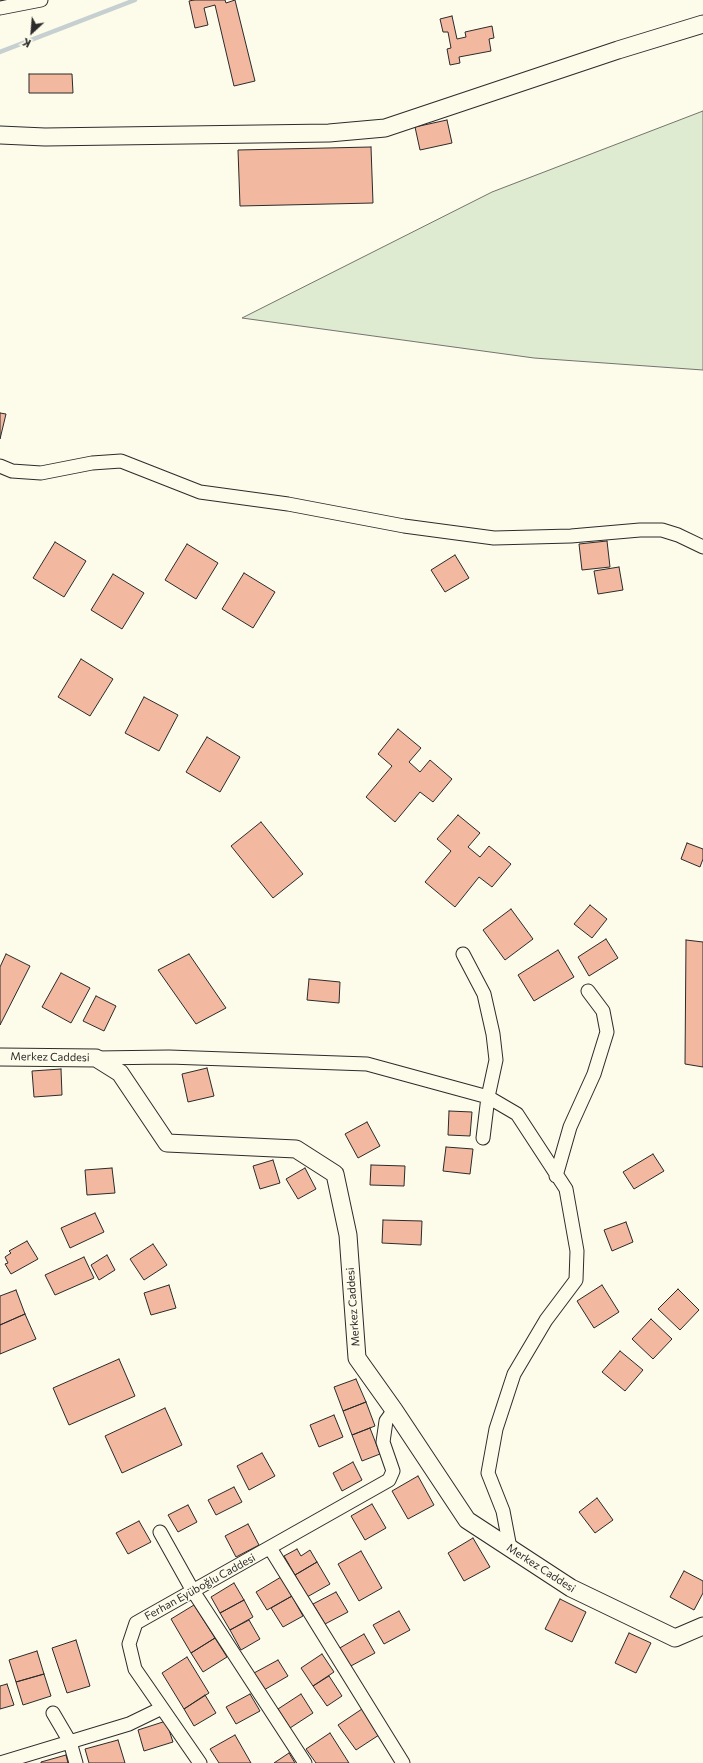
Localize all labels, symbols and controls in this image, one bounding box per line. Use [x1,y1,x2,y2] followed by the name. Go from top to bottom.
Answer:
[12,12,52,52] north arrow
[20,36,33,51] text: K
[10,1050,90,1064] street label: Merkez Caddesi
[344,1267,362,1347] street label: Merkez Caddesi
[504,1541,578,1595] street label: Merkez Caddesi
[142,1551,258,1623] street label: Ferhan Eyüboğlu Caddesi

